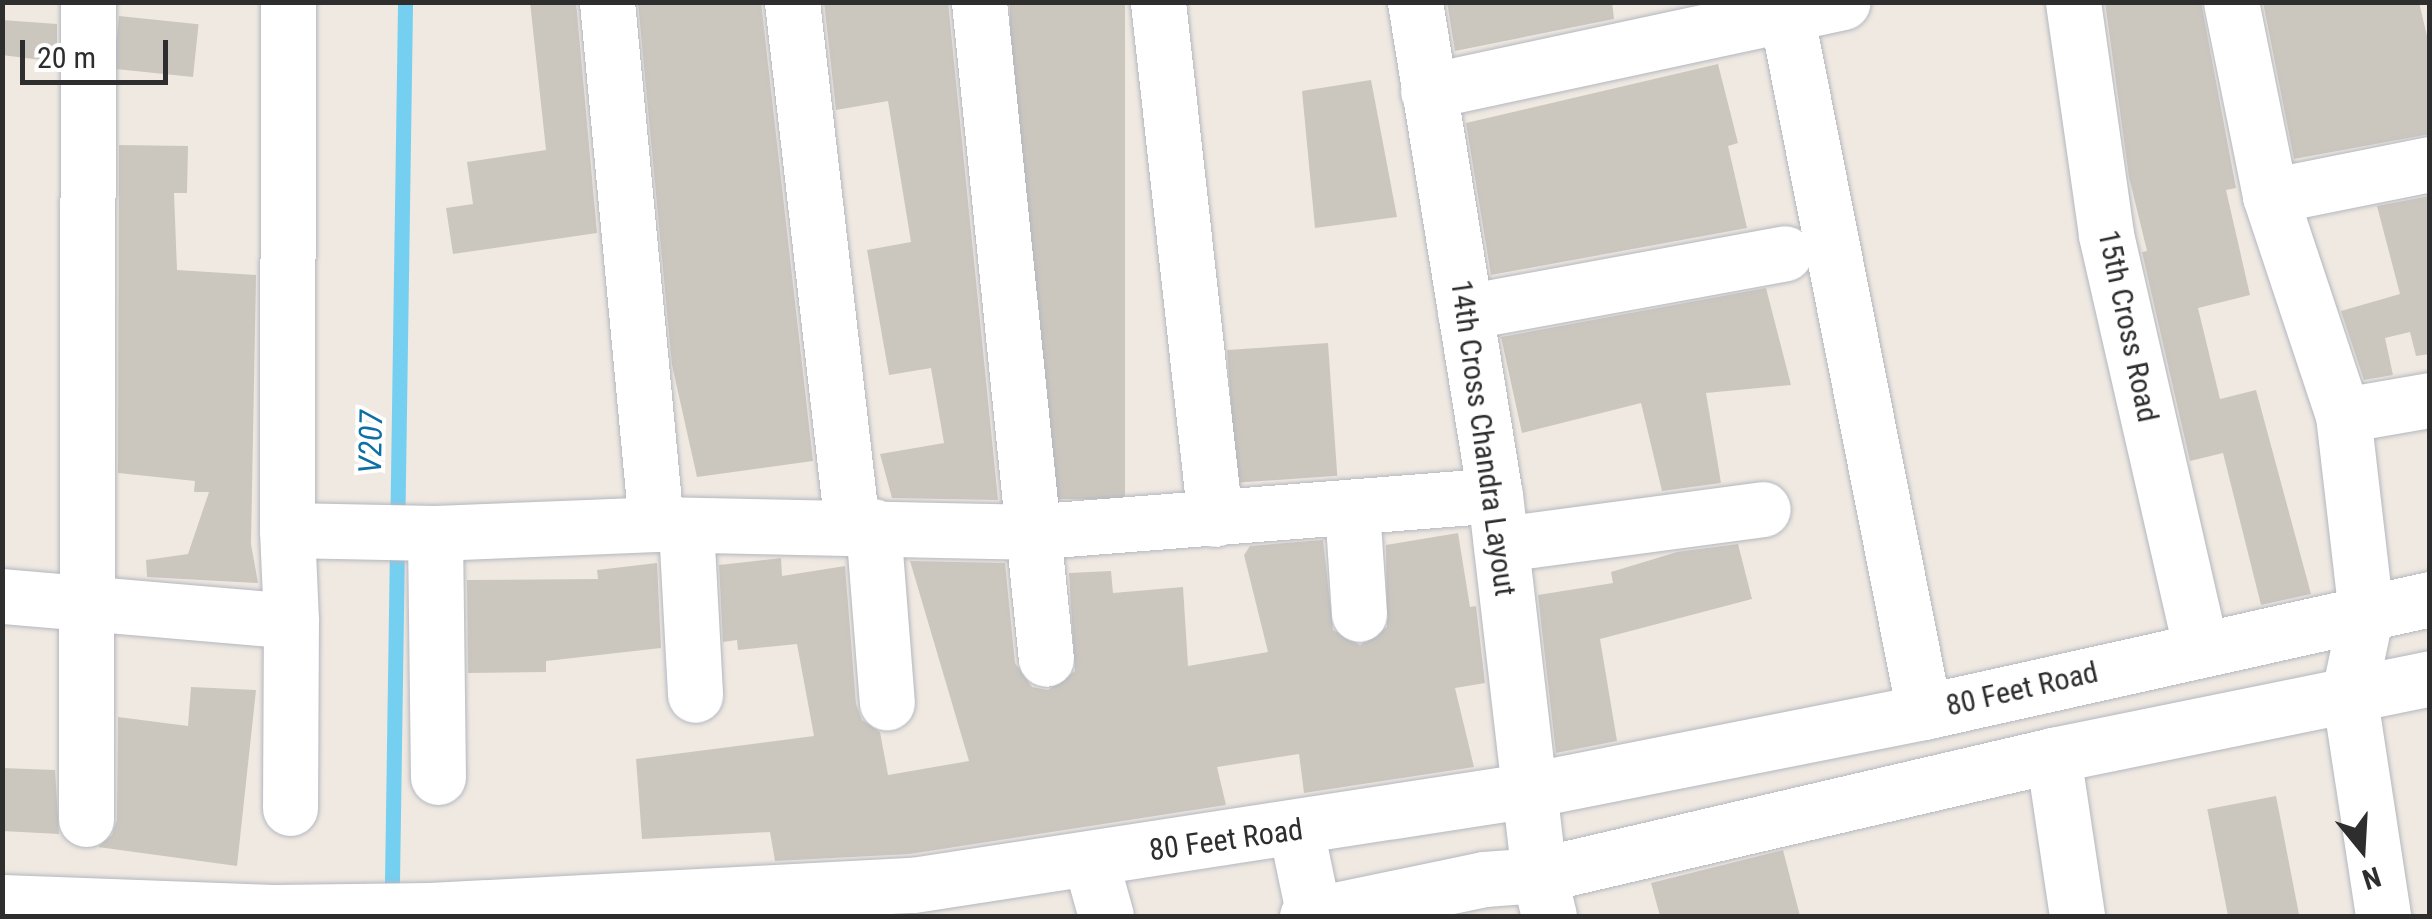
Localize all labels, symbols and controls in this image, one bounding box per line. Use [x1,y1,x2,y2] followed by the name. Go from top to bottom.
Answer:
[25,20,172,82] scale bar
[37,40,96,75] text: 20 m
[2090,227,2166,425] street label: 15th Cross Road
[1443,277,1523,599] street label: 14th Cross Chandra Layout
[351,410,391,474] water label: V207
[1943,654,2101,724] street label: 80 Feet Road
[2312,799,2412,899] north arrow
[1147,811,1305,869] street label: 80 Feet Road
[2358,860,2385,896] text: N

